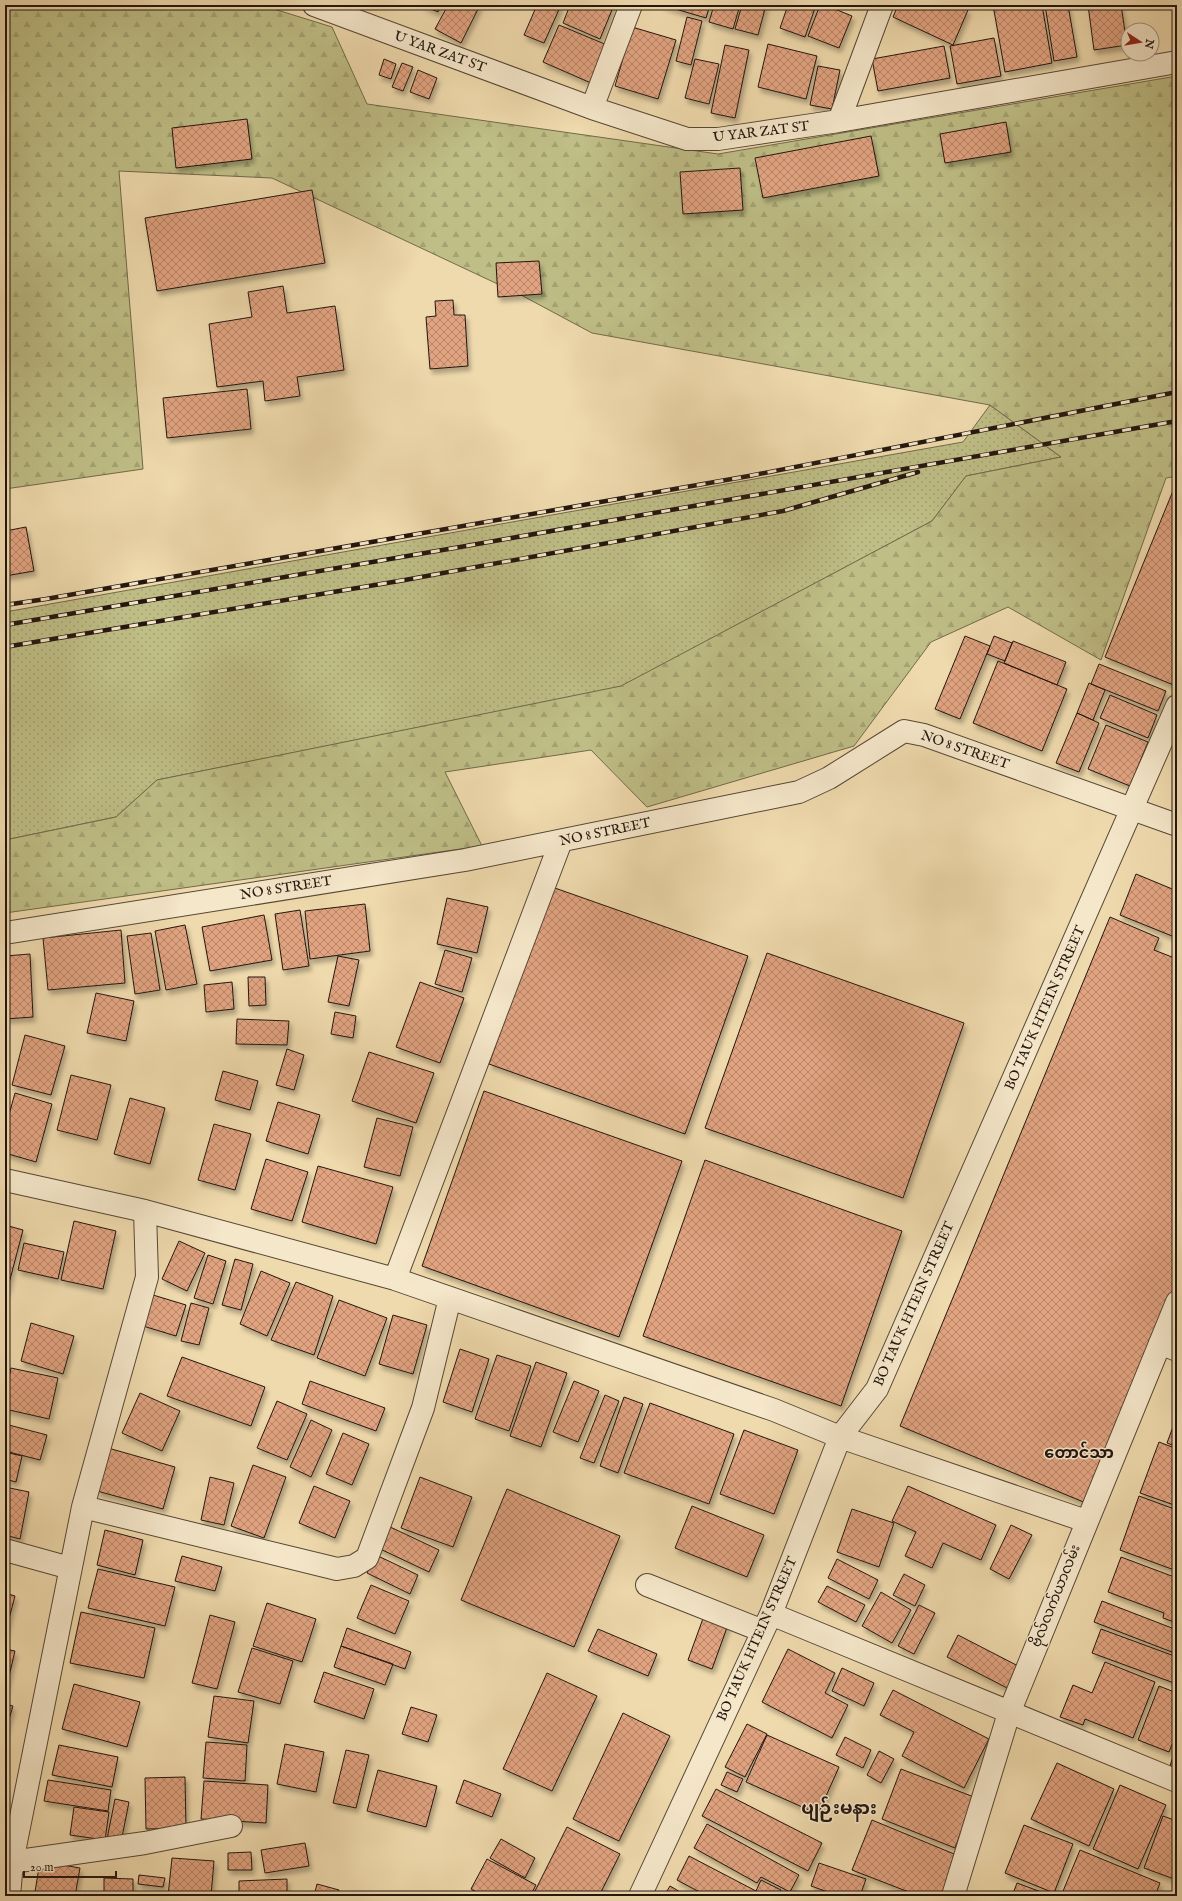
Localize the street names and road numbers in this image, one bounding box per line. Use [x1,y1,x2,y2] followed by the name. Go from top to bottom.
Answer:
[391,27,489,77] street label: U YAR ZAT ST
[712,117,811,147] street label: U YAR ZAT ST
[918,726,1013,774] street label: NO 8 STREET
[558,813,653,850] street label: NO 8 STREET
[239,872,334,904] street label: NO 8 STREET
[1001,922,1090,1093] street label: BO TAUK HTEIN STREET
[870,1218,959,1389] street label: BO TAUK HTEIN STREET
[1025,1541,1087,1651] street label: ဗိုလ်လက်ယာလမ်း
[713,1553,802,1724] street label: BO TAUK HTEIN STREET

